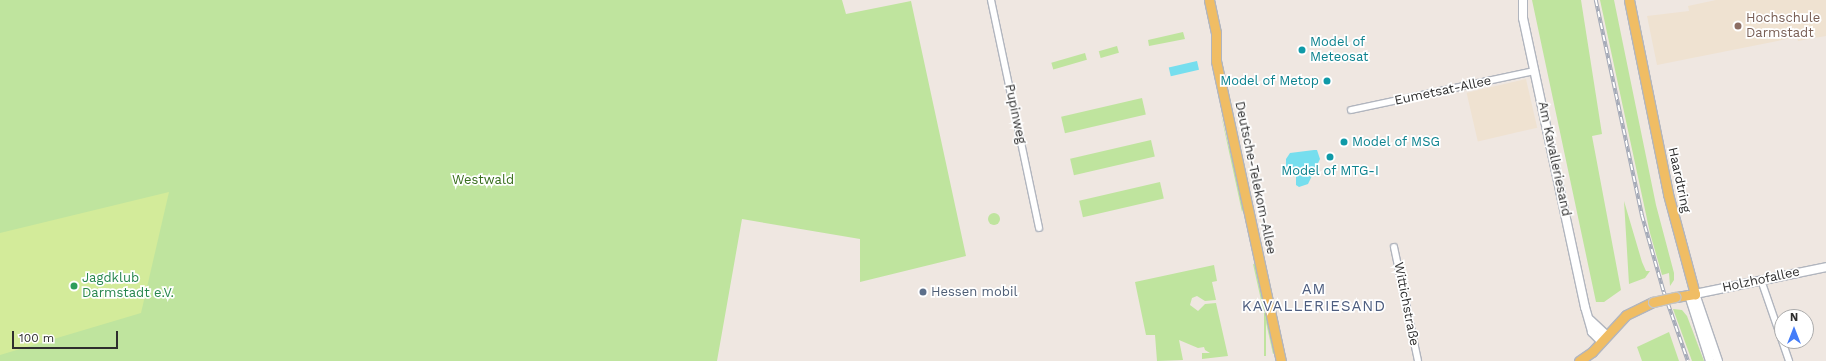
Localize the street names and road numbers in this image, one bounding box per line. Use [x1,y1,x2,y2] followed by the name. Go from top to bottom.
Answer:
[1393,73,1493,109] street label: Eumetsat-Allee
[1001,83,1029,145] street label: Pupinweg
[1231,100,1279,256] street label: Deutsche-Telekom-Allee
[1534,100,1574,218] street label: Am Kavalleriesand
[1664,146,1694,214] street label: Haardtring
[1390,261,1422,347] street label: Wittichstraße
[1721,264,1801,296] street label: Holzhofallee

